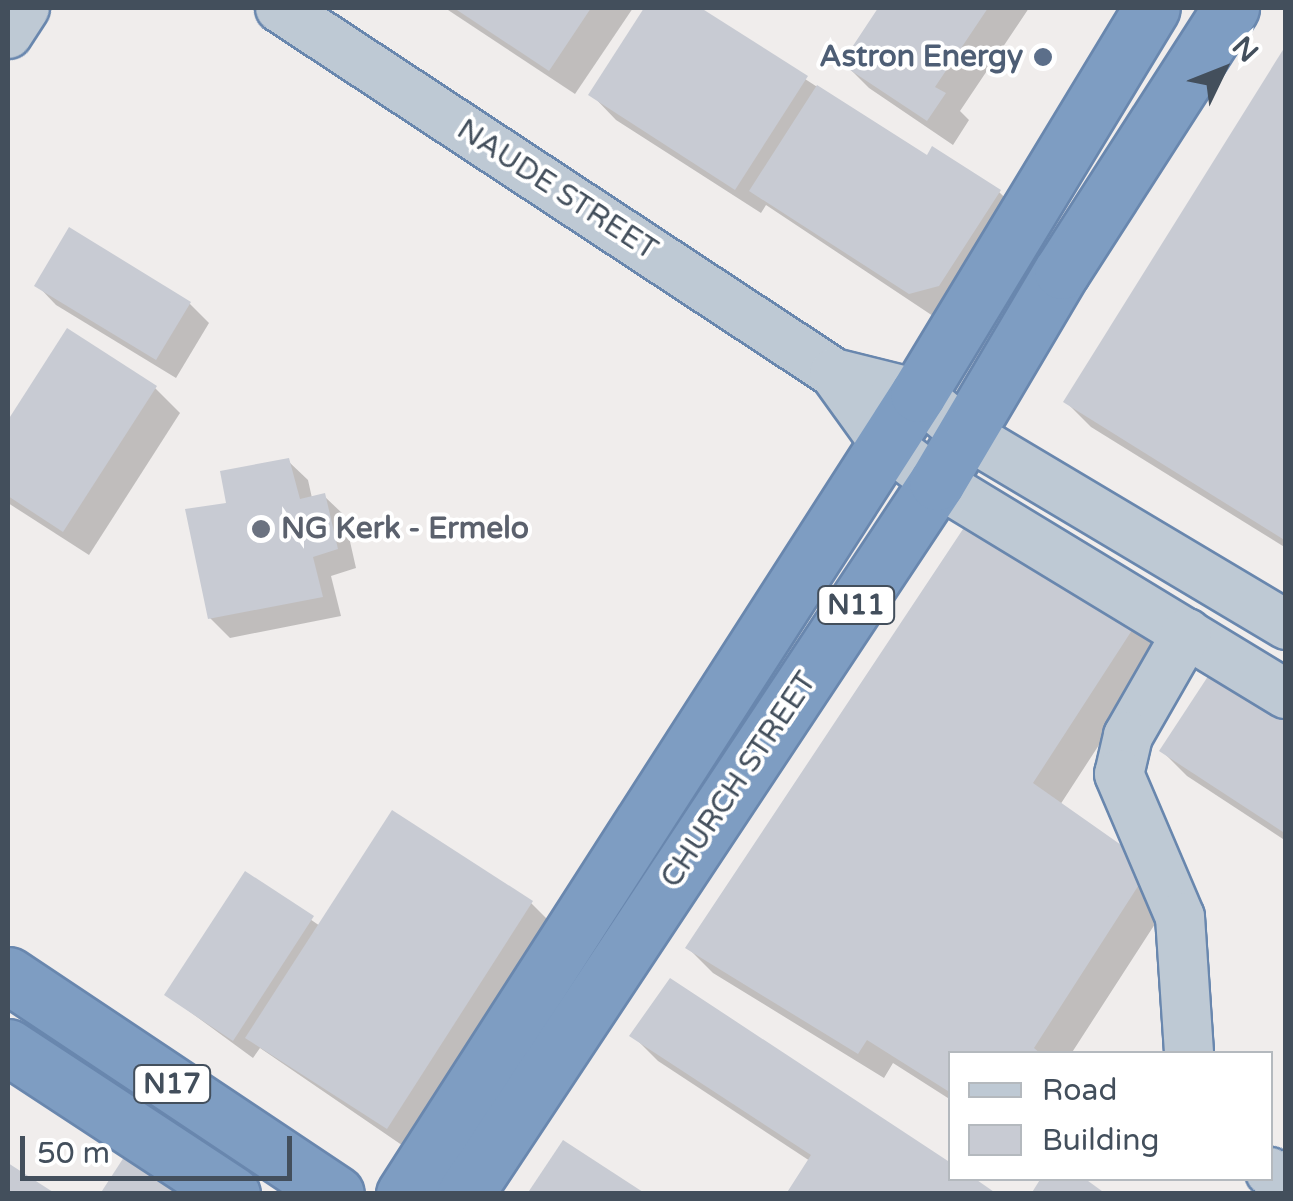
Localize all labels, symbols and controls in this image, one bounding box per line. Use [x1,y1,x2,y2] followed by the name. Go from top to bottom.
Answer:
[1173,20,1273,120] north arrow
[1225,30,1265,69] text: N
[819,39,1023,75] place label: Astron Energy
[1032,46,1054,68] marker: Astron Energy
[450,112,664,268] street label: NAUDE STREET
[281,511,529,547] place label: NG Kerk - Ermelo
[250,518,272,540] marker: NG Kerk - Ermelo
[816,582,896,628] road number: N11
[653,665,825,895] street label: CHURCH STREET
[948,1051,1273,1181] legend
[132,1061,212,1107] road number: N17
[1042,1072,1117,1109] text: Road
[25,1116,298,1178] scale bar
[1042,1122,1159,1159] text: Building
[37,1135,110,1172] text: 50 m

